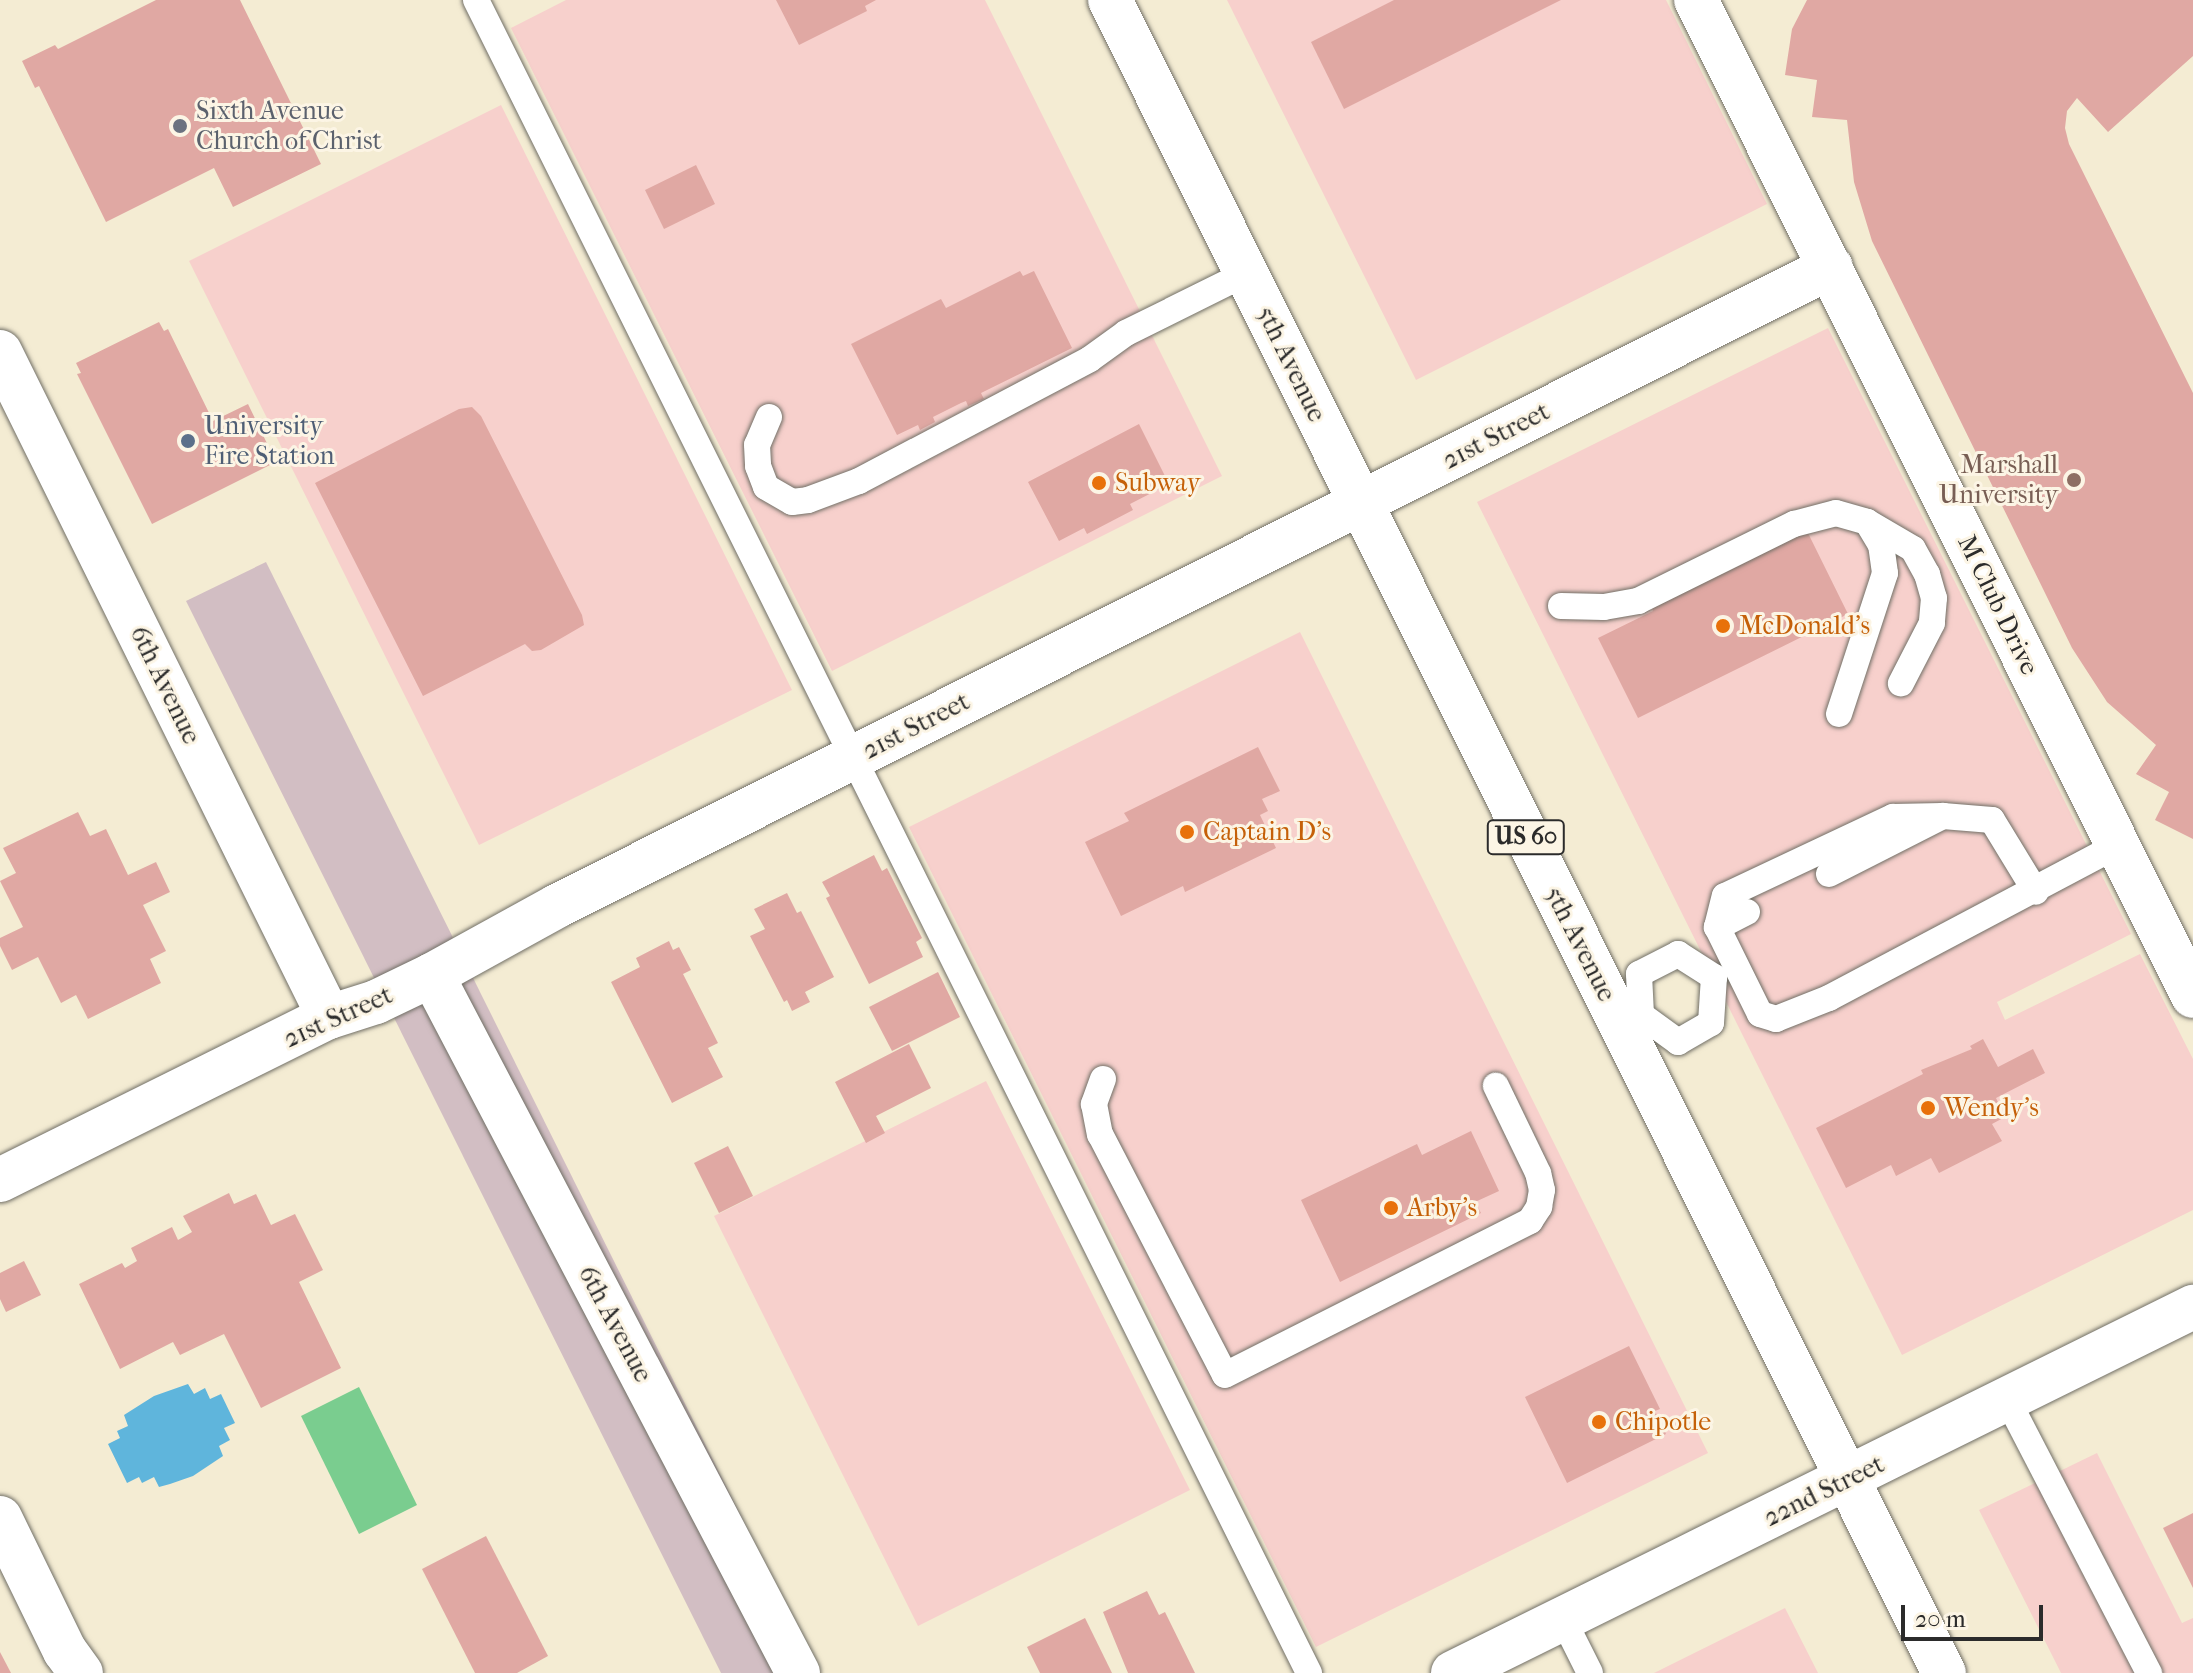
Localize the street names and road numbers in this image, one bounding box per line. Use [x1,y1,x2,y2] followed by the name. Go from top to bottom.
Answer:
[1250,301,1332,427] street label: 5th Avenue
[1437,396,1555,476] street label: 21st Street
[1951,530,2045,680] street label: M Club Drive
[123,621,207,749] street label: 6th Avenue
[857,686,975,766] street label: 21st Street
[1486,817,1566,857] road number: US 60
[1538,881,1622,1007] street label: 5th Avenue
[279,979,397,1055] street label: 21st Street
[571,1260,659,1388] street label: 6th Avenue
[1759,1448,1889,1534] street label: 22nd Street

